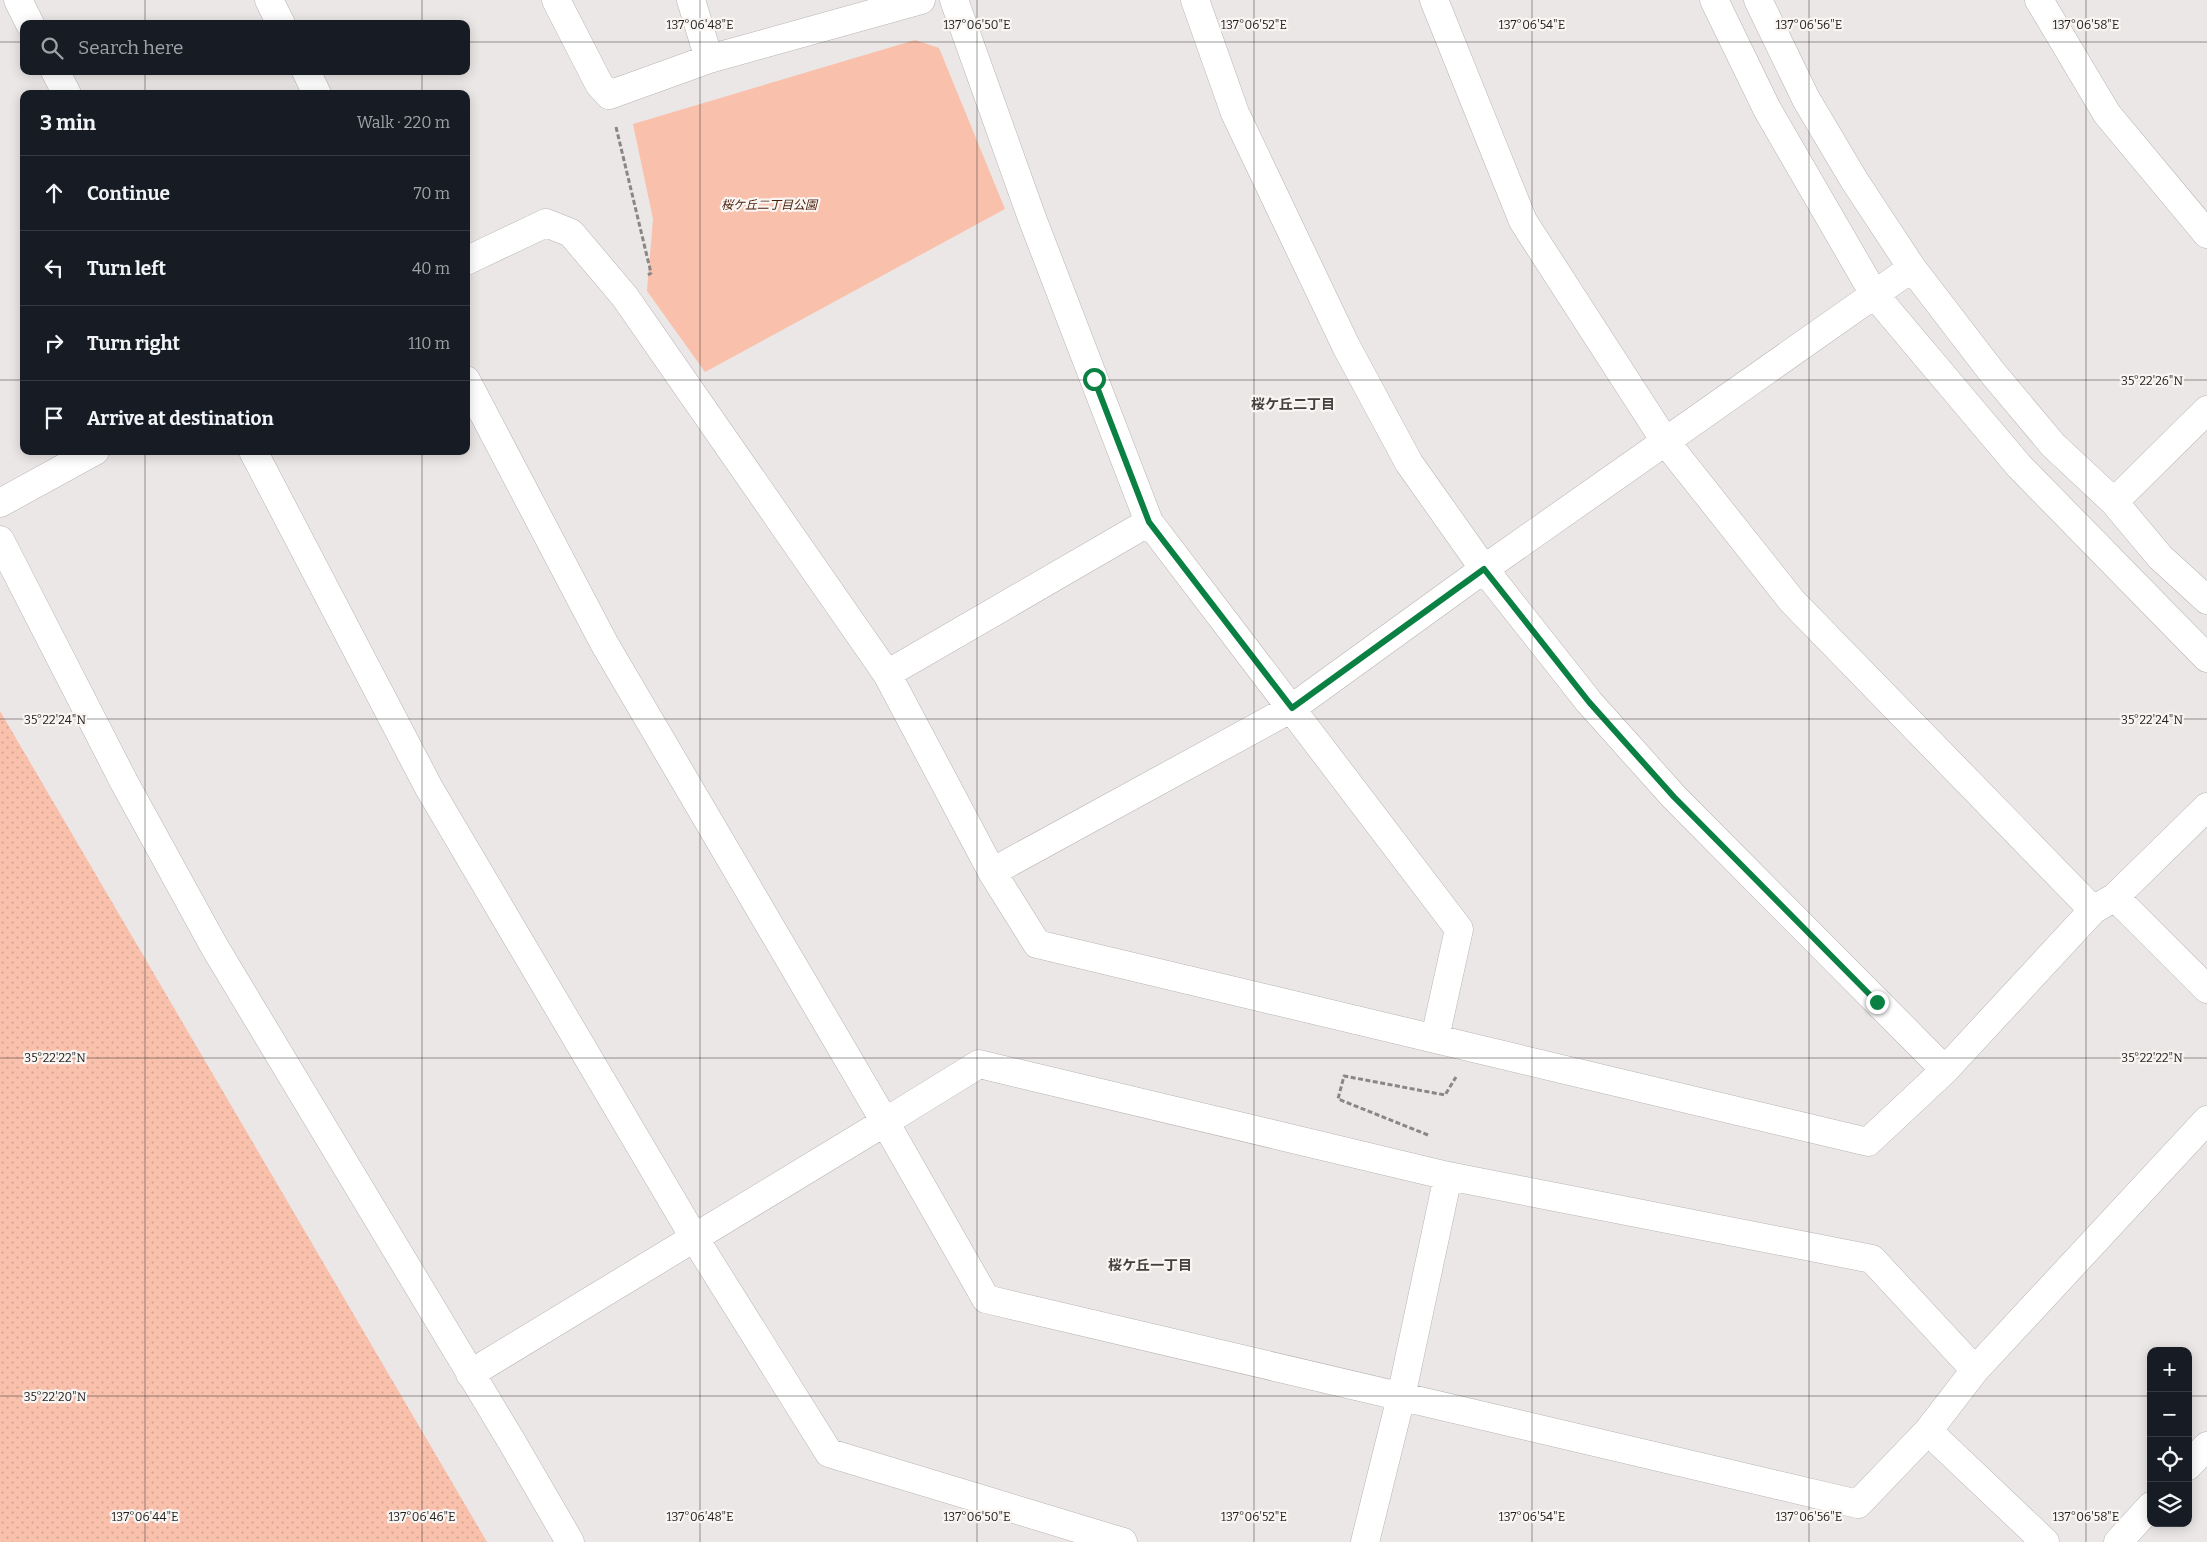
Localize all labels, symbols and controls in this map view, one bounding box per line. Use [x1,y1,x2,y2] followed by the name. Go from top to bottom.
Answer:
[667,18,733,32] text: 137°06'48"E
[943,18,1011,32] text: 137°06'50"E
[1221,18,1287,32] text: 137°06'52"E
[1499,18,1565,32] text: 137°06'54"E
[1776,18,1842,32] text: 137°06'56"E
[2053,18,2119,32] text: 137°06'58"E
[20,20,470,75] search box
[38,34,66,62] icon: search
[78,36,183,59] text: Search here
[40,110,96,136] text: 3 min
[357,113,450,132] text: Walk · 220 m
[40,179,68,207] icon: ahead
[87,182,170,205] text: Continue
[414,184,450,203] text: 70 m
[721,198,819,212] park label: 桜ケ丘二丁目公園
[40,254,68,282] icon: left
[87,257,166,280] text: Turn left
[412,259,450,278] text: 40 m
[40,329,68,357] icon: right
[87,332,180,355] text: Turn right
[408,334,450,353] text: 110 m
[1083,368,1106,391] route start
[2121,374,2183,388] text: 35°22'26"N
[1251,396,1335,413] district label: 桜ケ丘二丁目
[40,404,68,432] icon: arrive
[87,407,274,430] text: Arrive at destination
[24,713,86,727] text: 35°22'24"N
[2121,713,2183,727] text: 35°22'24"N
[1866,991,1889,1014] route end
[24,1051,86,1065] text: 35°22'22"N
[2121,1051,2183,1065] text: 35°22'22"N
[1108,1257,1192,1274] district label: 桜ケ丘一丁目
[2147,1347,2192,1527] map controls
[2147,1347,2192,1392] button: +
[24,1390,87,1404] text: 35°22'20"N
[2147,1392,2192,1437] button: −
[2147,1437,2192,1482] button: locate
[2147,1482,2192,1527] button: layers
[111,1510,179,1524] text: 137°06'44"E
[388,1510,456,1524] text: 137°06'46"E
[667,1510,733,1524] text: 137°06'48"E
[943,1510,1011,1524] text: 137°06'50"E
[1221,1510,1287,1524] text: 137°06'52"E
[1499,1510,1565,1524] text: 137°06'54"E
[1776,1510,1842,1524] text: 137°06'56"E
[2053,1510,2119,1524] text: 137°06'58"E

